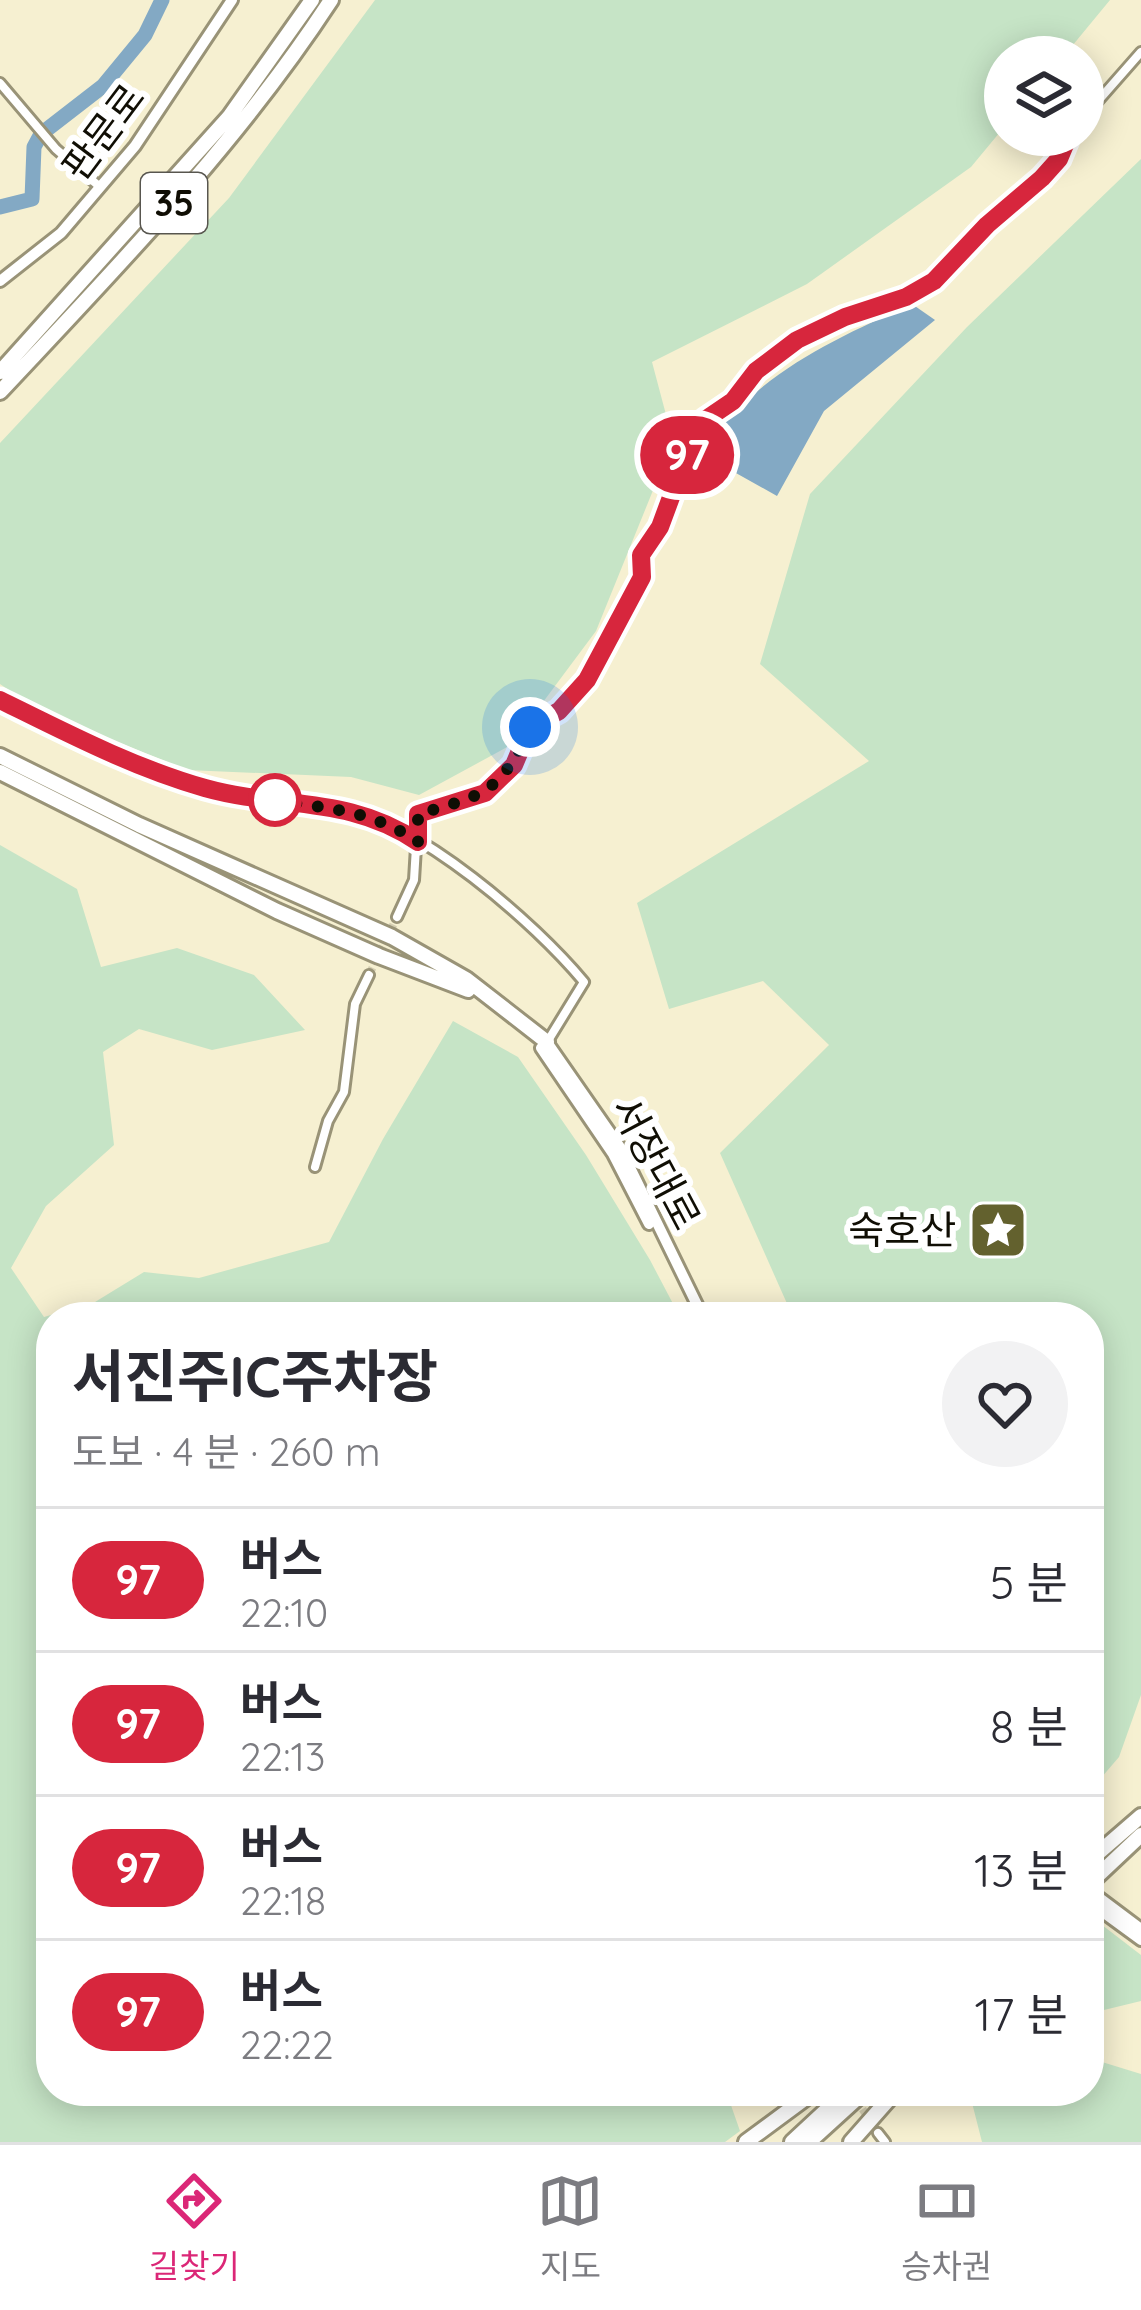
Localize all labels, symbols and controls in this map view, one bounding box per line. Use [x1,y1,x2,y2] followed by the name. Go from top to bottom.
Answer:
[984,36,1104,156] map controls
[984,36,1104,156] button: layers
[51,74,155,189] street label: 판문로
[141,173,207,233] road number: 35
[633,416,741,494] line badge: 97
[664,428,710,481] text: 97
[500,697,560,757] your location
[250,775,300,825] unlabelled marker
[601,1088,712,1238] street label: 서장대로
[967,1199,1029,1261] place icon: 숙호산
[848,1205,956,1254] place label: 숙호산
[72,1340,438,1411] text: 서진주IC주차장
[942,1341,1068,1467] button: heart
[72,1427,381,1476] text: 도보 · 4 분 · 260 m
[240,1530,323,1586] text: 버스
[115,1553,161,1606] text: 97
[990,1554,1068,1610] text: 5 분
[240,1588,328,1637] text: 22:10
[240,1674,323,1730] text: 버스
[115,1697,161,1750] text: 97
[990,1698,1068,1754] text: 8 분
[240,1732,325,1781] text: 22:13
[240,1818,323,1874] text: 버스
[115,1841,161,1894] text: 97
[974,1842,1068,1898] text: 13 분
[240,1876,326,1925] text: 22:18
[240,1962,323,2018] text: 버스
[115,1985,161,2038] text: 97
[975,1986,1068,2042] text: 17 분
[240,2020,334,2069] text: 22:22
[149,2168,240,2288] tab: 길찾기
[537,2168,603,2288] tab: 지도
[901,2168,992,2288] tab: 승차권

